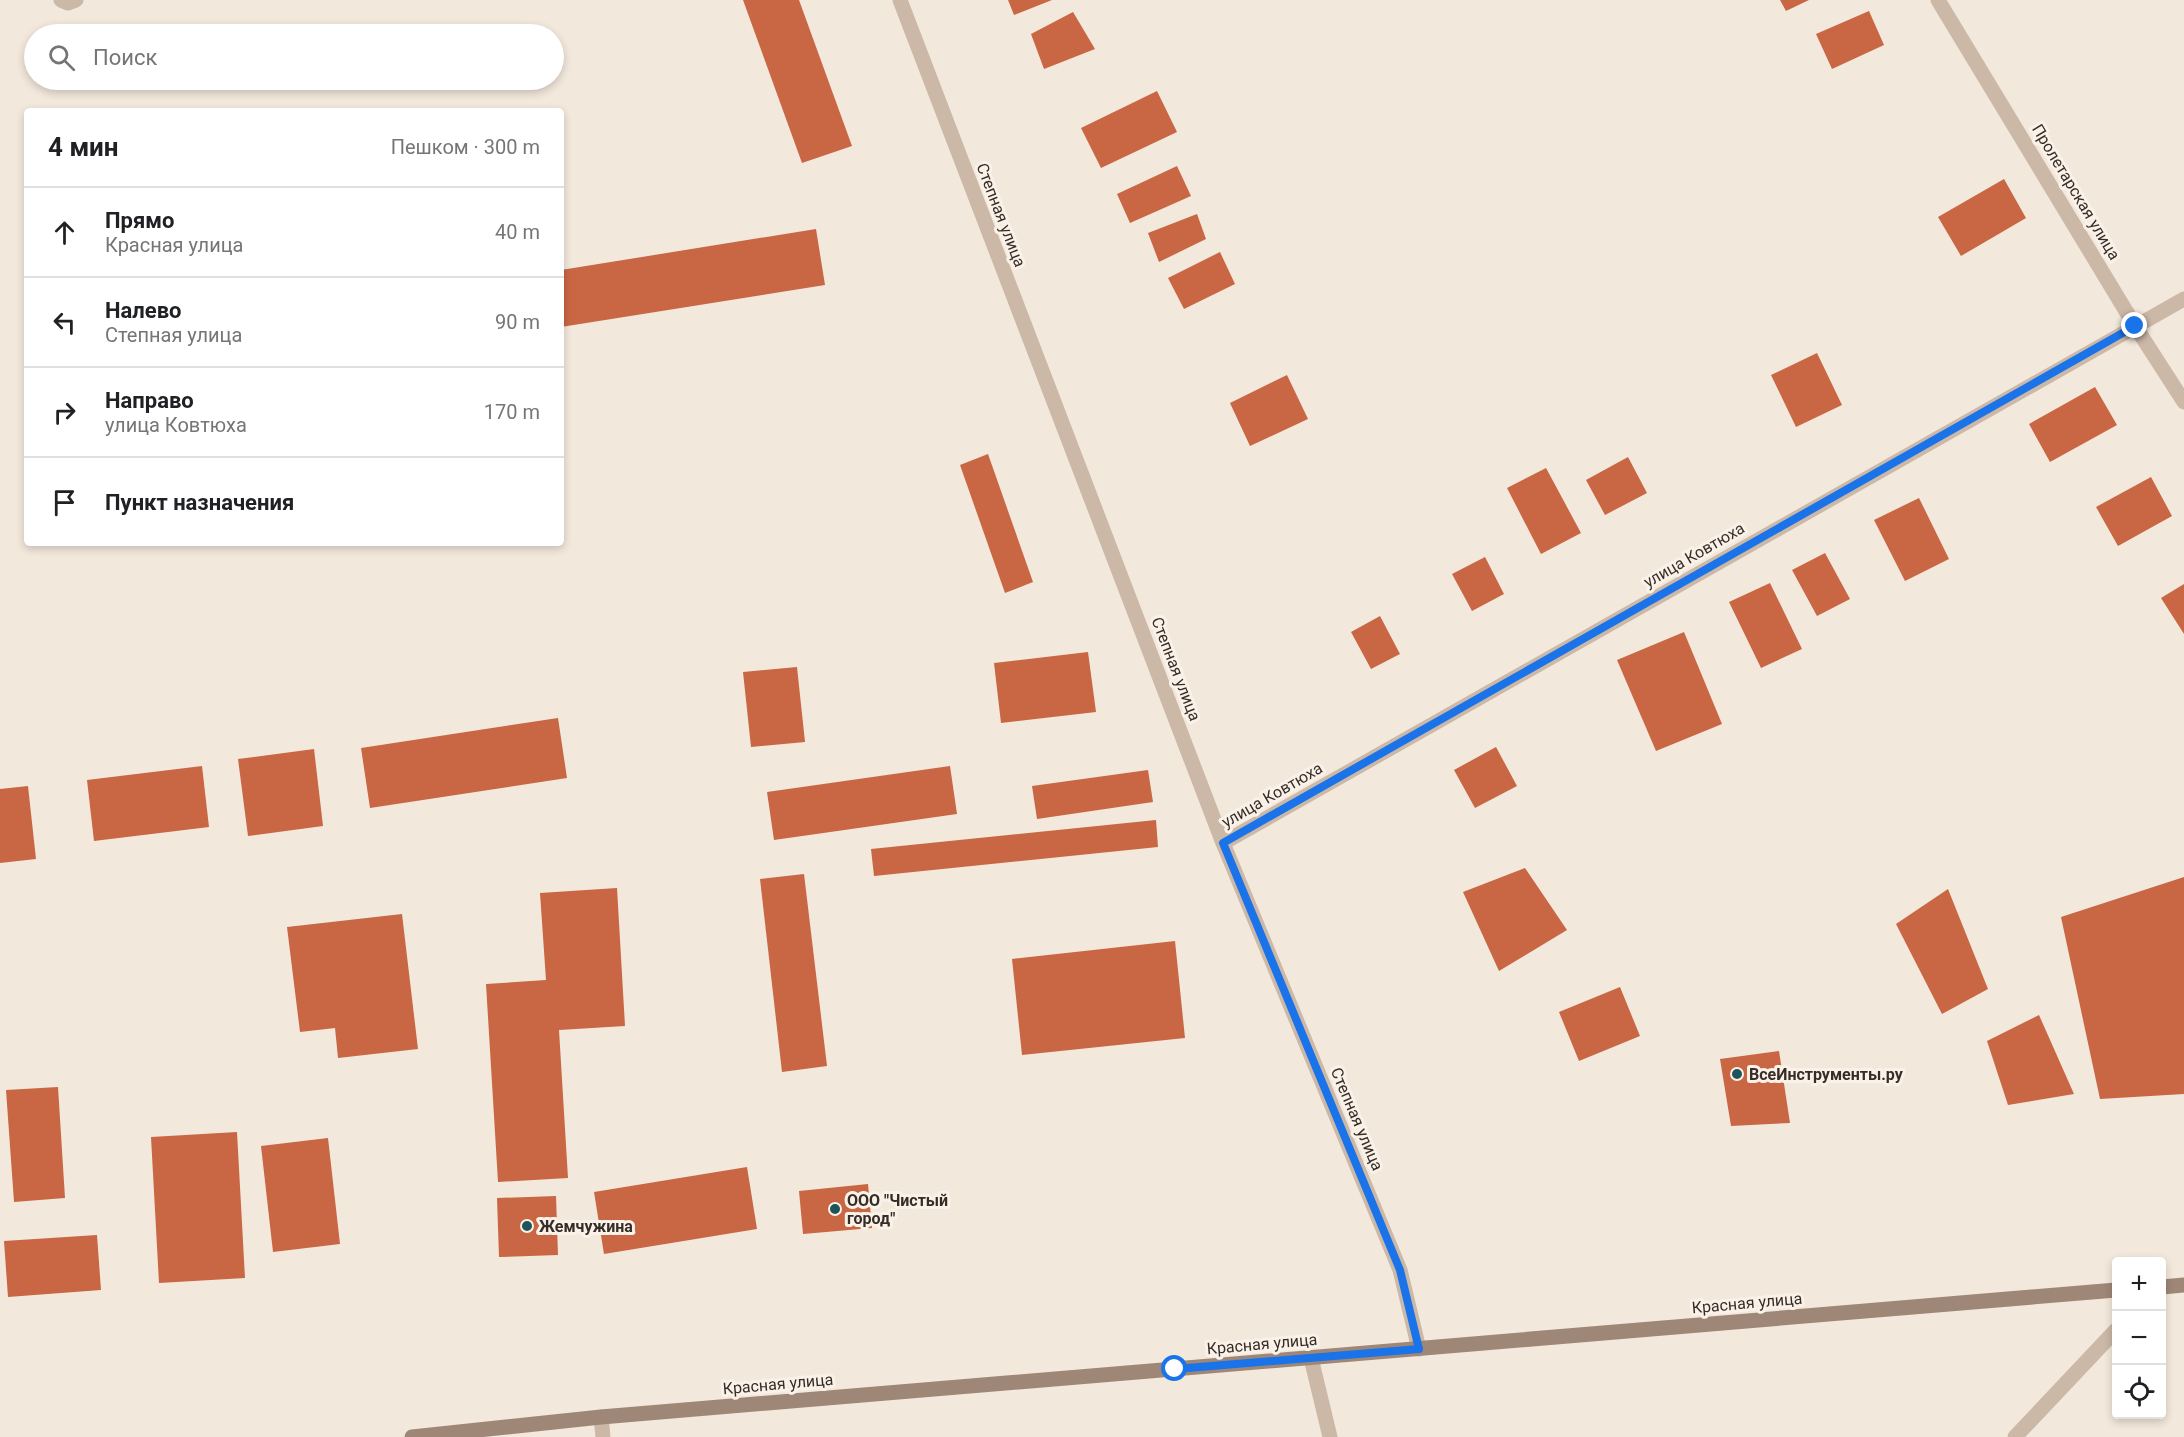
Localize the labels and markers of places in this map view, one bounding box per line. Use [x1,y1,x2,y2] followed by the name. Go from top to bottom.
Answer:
[1749,1065,1904,1084] place label: ВсеИнструменты.ру
[1730,1067,1744,1081] marker: ВсеИнструменты.ру
[847,1191,948,1228] place label: ООО "Чистый город"
[828,1202,842,1216] marker: ООО "Чистый город"
[539,1217,633,1236] place label: Жемчужина
[520,1219,534,1233] marker: Жемчужина

